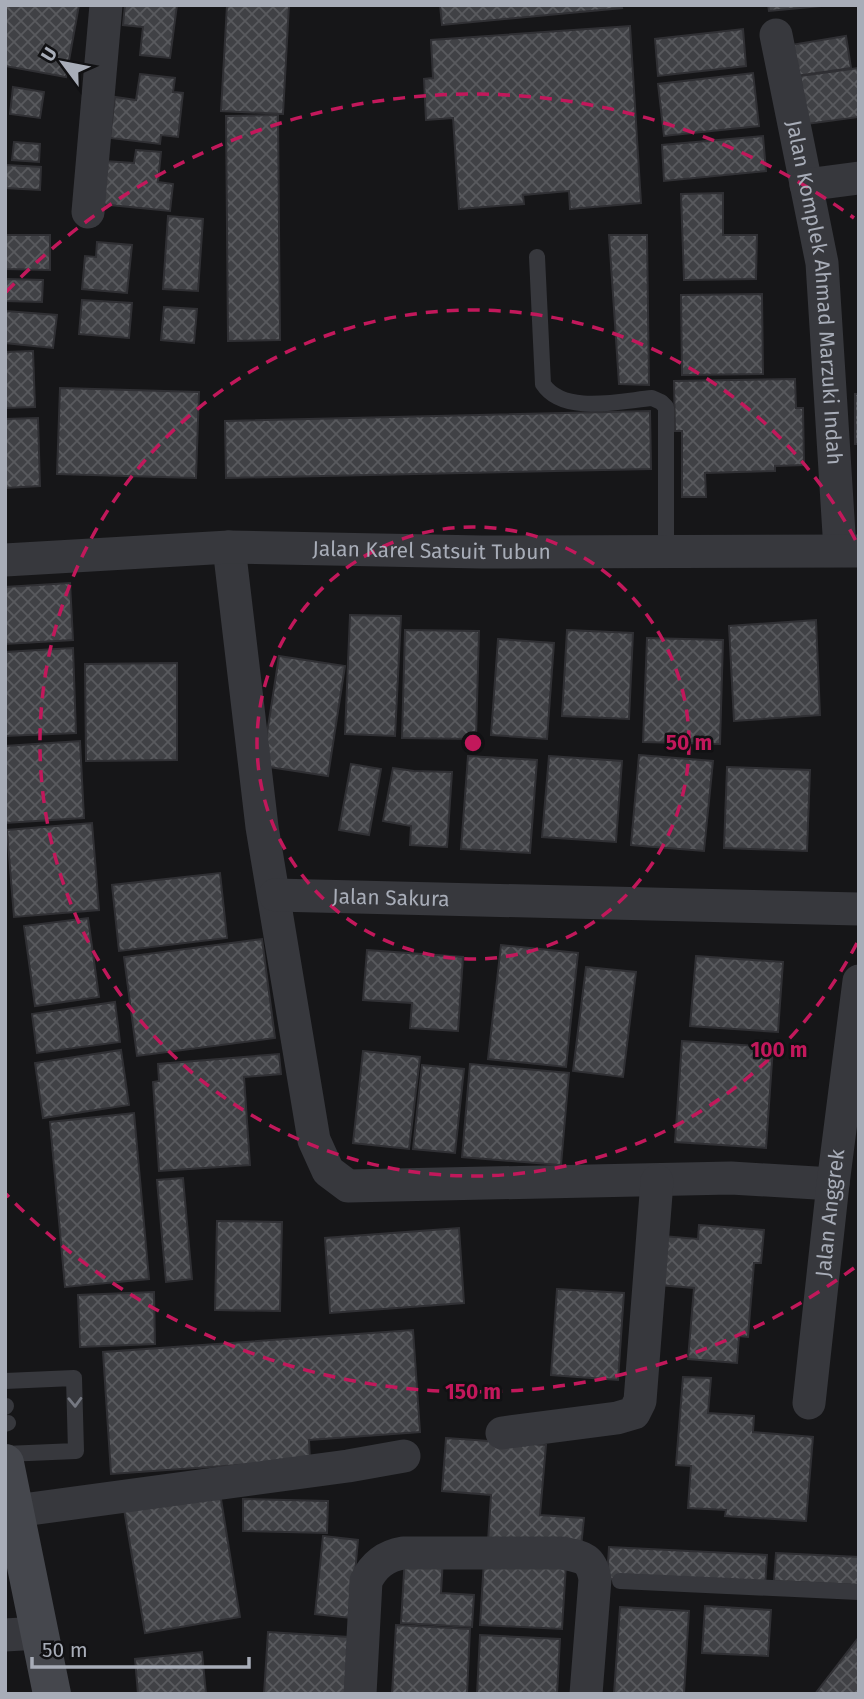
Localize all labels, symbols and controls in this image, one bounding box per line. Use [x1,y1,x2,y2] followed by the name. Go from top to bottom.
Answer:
[28,28,98,98] north arrow
[36,43,62,66] text: U
[780,118,848,466] street label: Jalan Komplek Ahmad Marzuki Indah
[312,536,551,565] street label: Jalan Karel Satsuit Tubun
[666,730,712,756] text: 50 m
[461,731,485,755] centre of rings
[332,883,450,912] street label: Jalan Sakura
[750,1037,808,1063] text: 100 m
[810,1147,850,1279] street label: Jalan Anggrek
[445,1379,501,1405] text: 150 m
[67,1397,82,1408] one-way arrow
[32,1626,248,1670] scale bar
[42,1637,88,1663] text: 50 m

